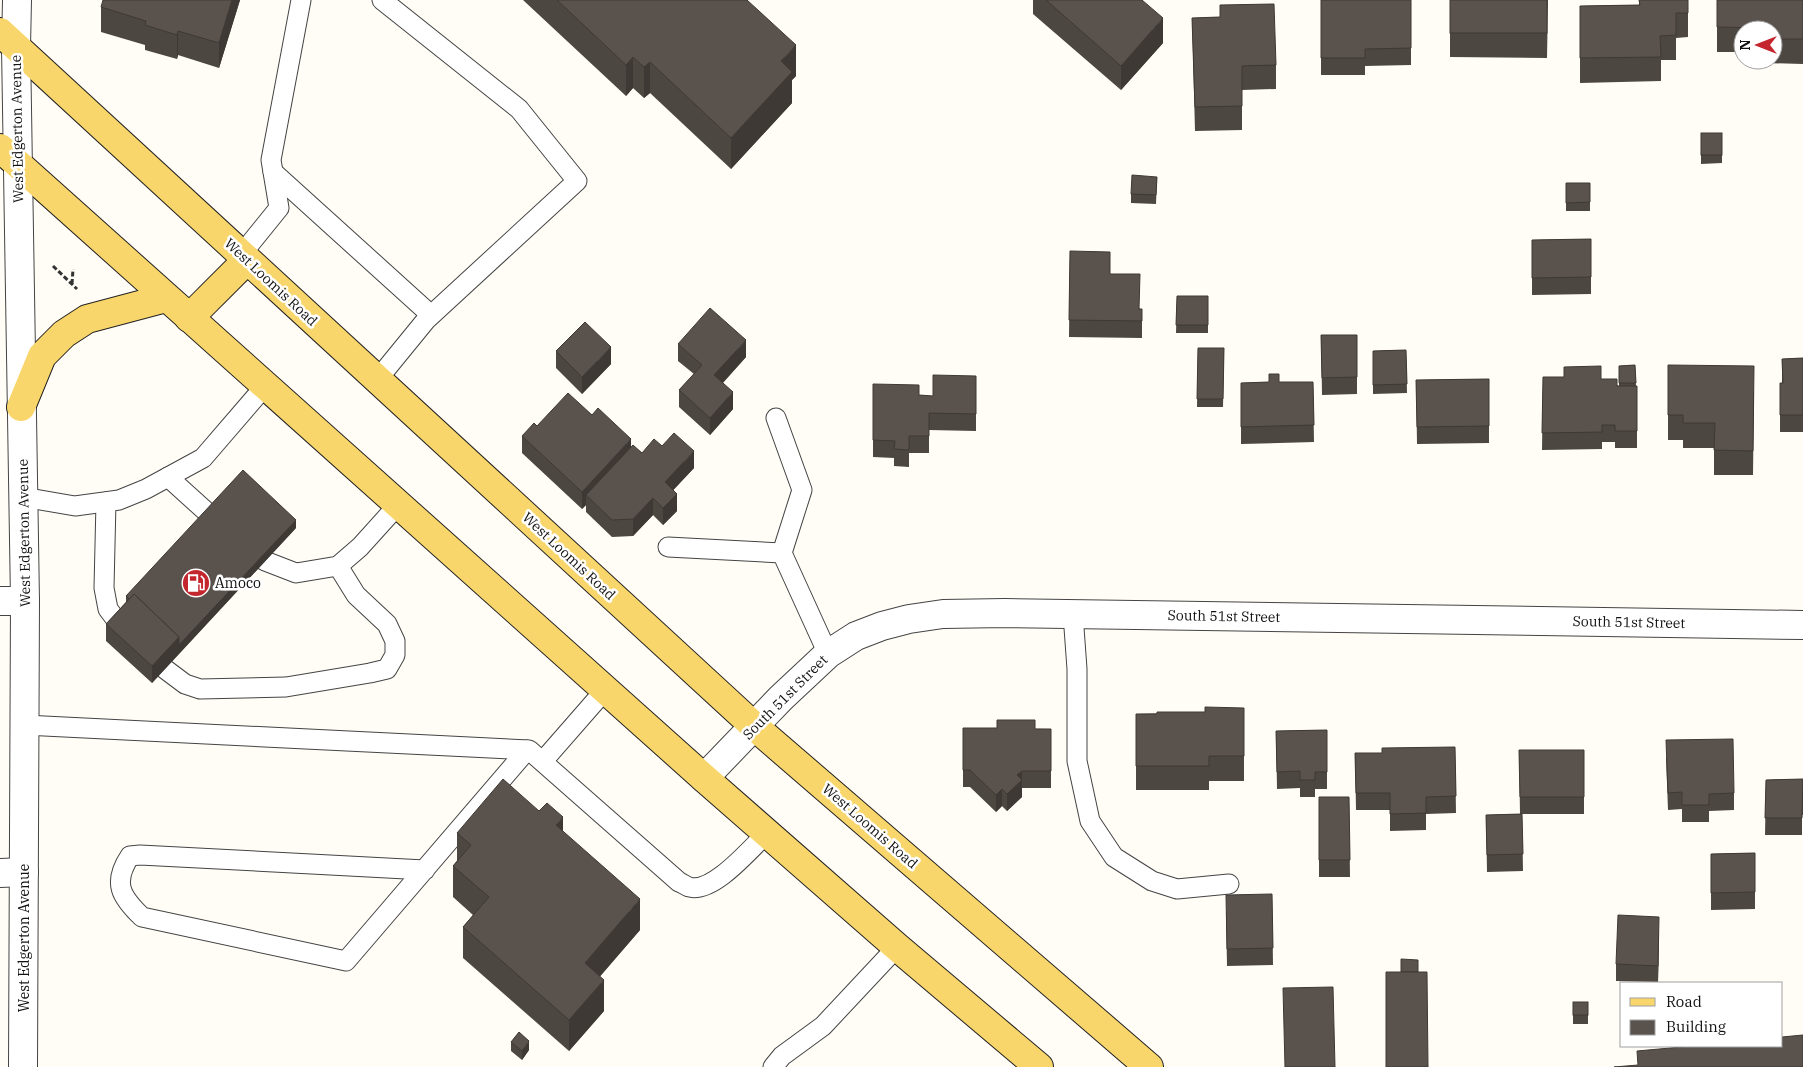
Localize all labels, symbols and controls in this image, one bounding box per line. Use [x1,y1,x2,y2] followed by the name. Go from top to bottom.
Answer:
[1733,20,1783,70] north arrow
[1736,39,1754,51] text: N
[7,55,27,203] street label: West Edgerton Avenue
[221,234,322,330] street label: West Loomis Road
[14,459,34,607] street label: West Edgerton Avenue
[519,508,620,604] street label: West Loomis Road
[181,568,211,598] fuel station icon: Amoco
[215,574,261,592] place label: Amoco
[1167,606,1281,626] street label: South 51st Street
[1572,612,1686,632] street label: South 51st Street
[739,651,831,743] street label: South 51st Street
[819,780,922,873] street label: West Loomis Road
[15,864,33,1012] street label: West Edgerton Avenue
[1620,982,1783,1047] legend
[1666,992,1702,1011] text: Road
[1666,1017,1726,1036] text: Building

